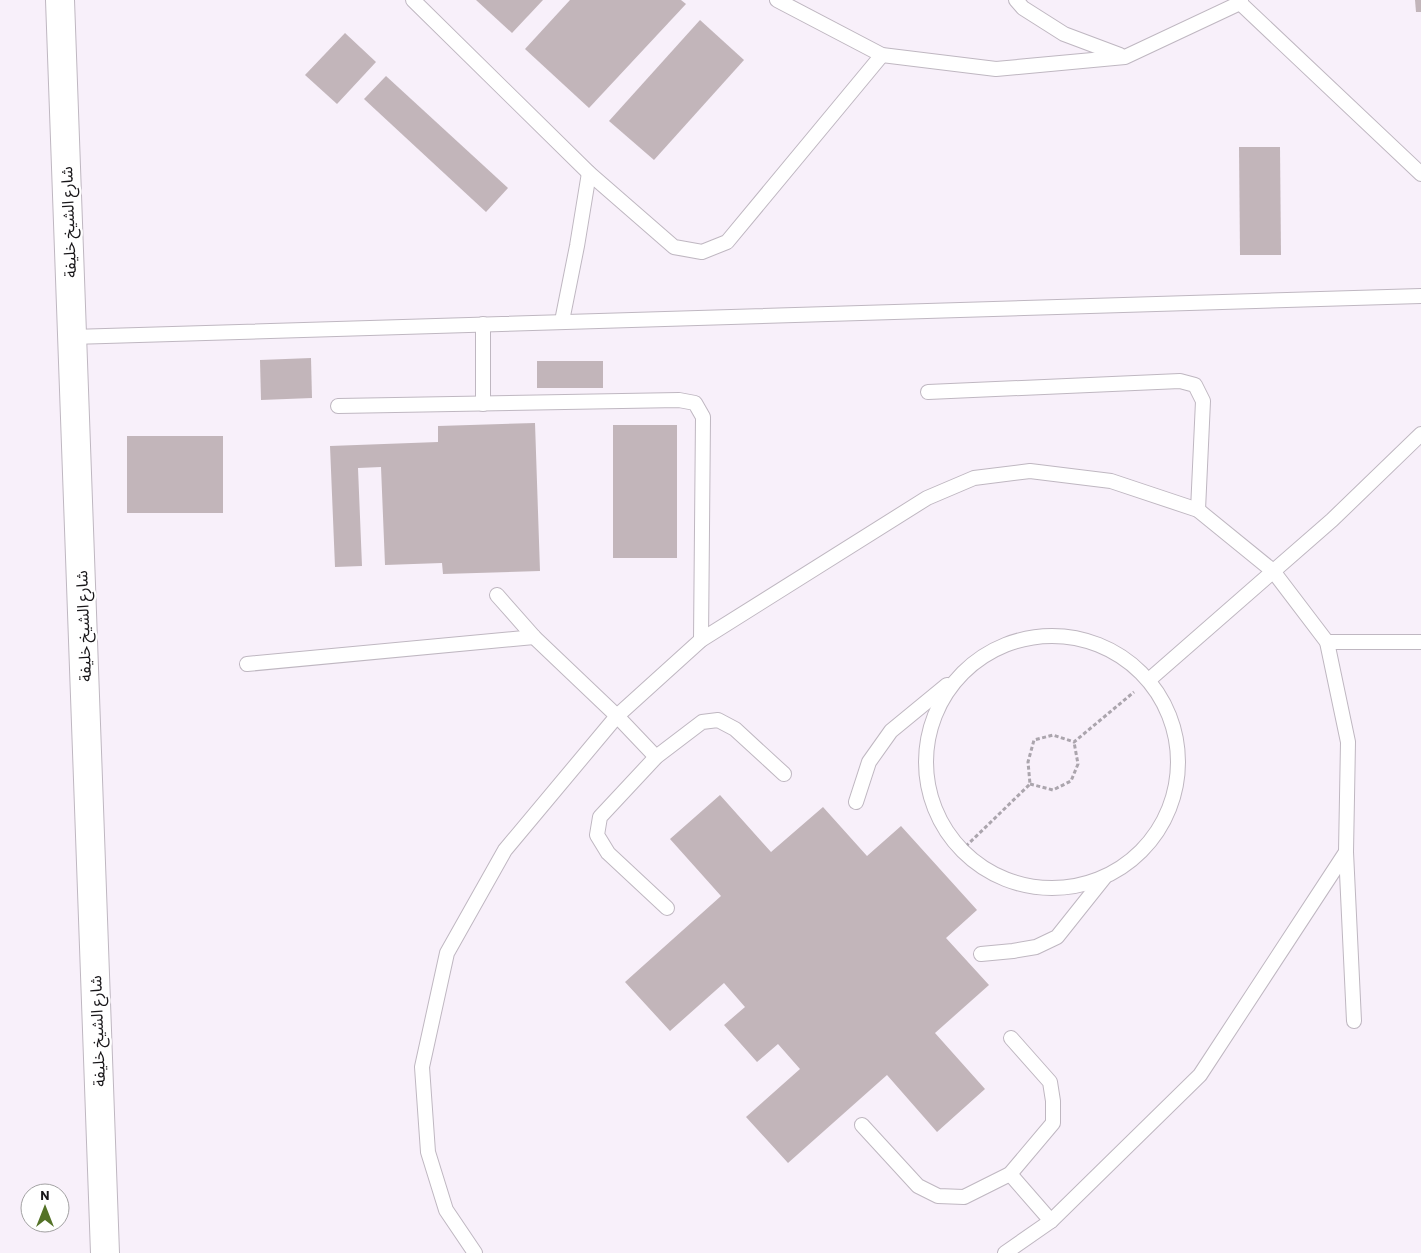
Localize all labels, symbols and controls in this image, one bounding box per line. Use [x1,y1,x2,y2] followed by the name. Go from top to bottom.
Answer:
[56,166,83,278] street label: شارع الشيخ خليفة
[71,570,98,682] street label: شارع الشيخ خليفة
[85,975,112,1087] street label: شارع الشيخ خليفة
[20,1183,70,1233] north arrow
[40,1186,50,1203] text: N

